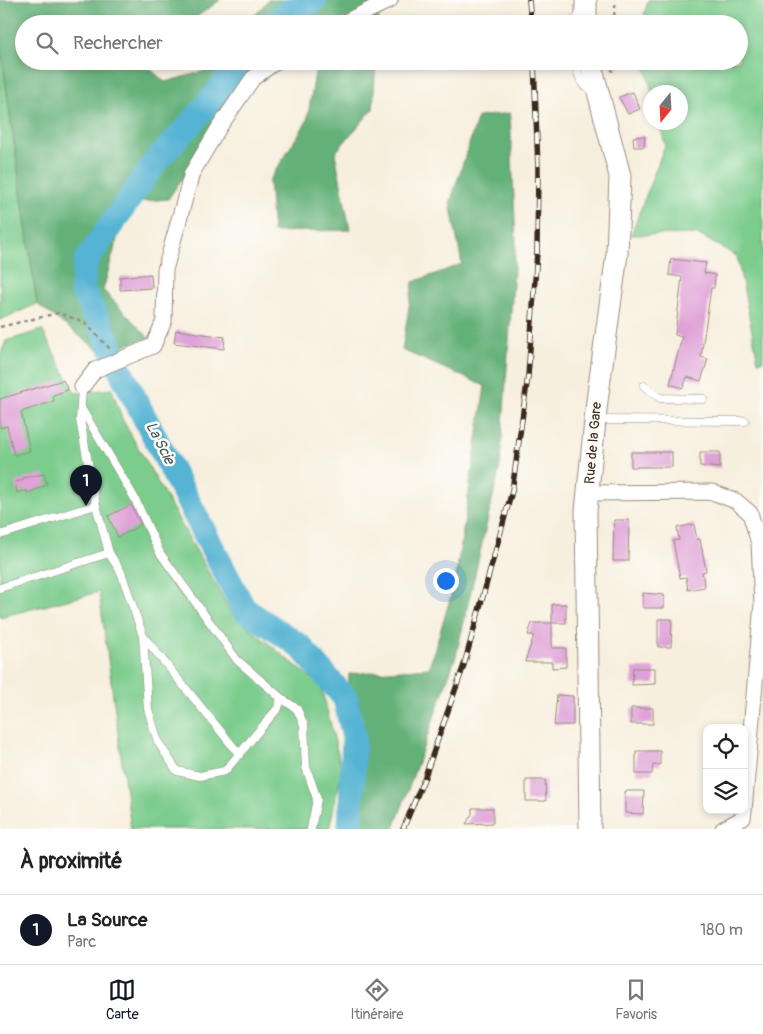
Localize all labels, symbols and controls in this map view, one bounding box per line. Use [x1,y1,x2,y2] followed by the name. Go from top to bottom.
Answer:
[15,15,748,70] search box
[33,29,61,57] icon: search
[73,31,163,55] text: Rechercher
[643,85,688,130] north arrow
[581,401,605,485] street label: Rue de la Gare
[141,419,179,469] water label: La Scie
[70,465,102,506] pin: 1
[433,568,459,594] your location
[703,724,748,814] map controls
[703,724,748,769] button: locate
[703,769,748,814] button: layers
[20,848,123,875] text: À proximité
[67,908,147,932] text: La Source
[33,920,39,940] text: 1
[700,920,743,940] text: 180 m
[67,932,96,952] text: Parc
[106,976,139,1023] tab: Carte
[351,976,403,1023] tab: Itinéraire
[615,976,657,1023] tab: Favoris

